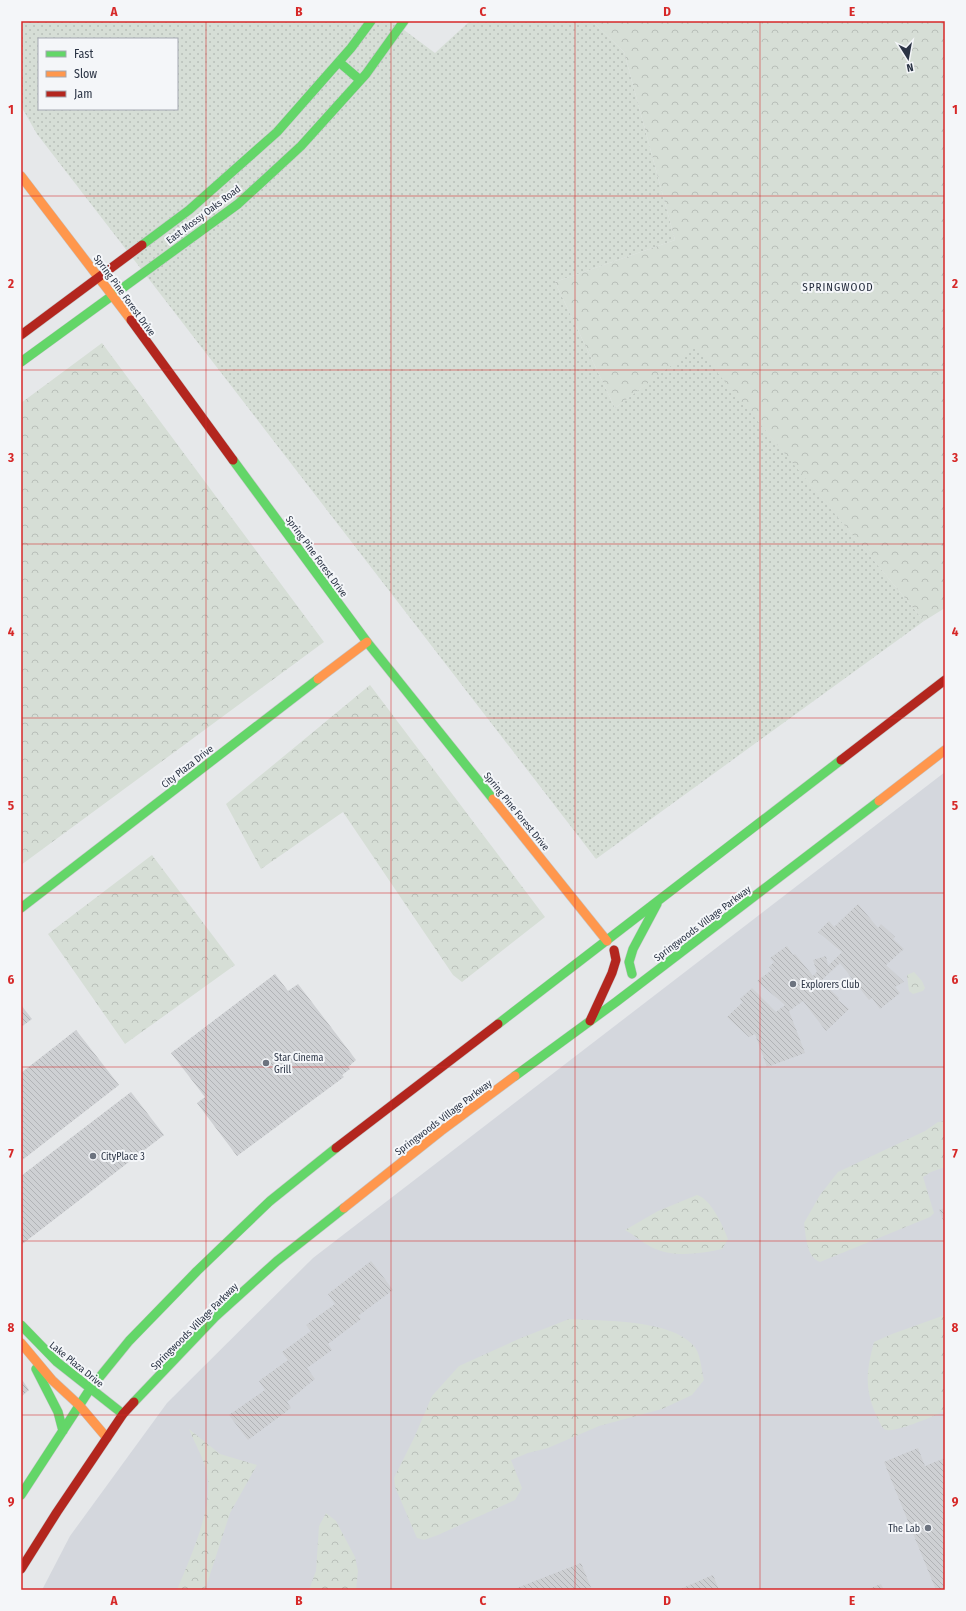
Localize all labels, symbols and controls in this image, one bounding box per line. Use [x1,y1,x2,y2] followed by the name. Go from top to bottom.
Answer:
[109,4,118,19] text: A
[295,4,303,19] text: B
[480,4,487,19] text: C
[663,4,671,19] text: D
[849,4,855,19] text: E
[38,38,178,110] legend
[888,38,928,78] north arrow
[74,47,93,61] text: Fast
[905,60,914,74] text: N
[74,67,97,81] text: Slow
[74,87,92,101] text: Jam
[8,102,14,117] text: 1
[952,102,958,117] text: 1
[164,183,243,247] street label: East Mossy Oaks Road
[91,253,158,339] street label: Spring Pine Forest Drive
[7,276,14,291] text: 2
[951,276,958,291] text: 2
[802,281,874,294] district label: SPRINGWOOD
[7,450,14,465] text: 3
[951,450,958,465] text: 3
[283,514,350,600] street label: Spring Pine Forest Drive
[8,624,15,639] text: 4
[952,624,959,639] text: 4
[159,743,216,791] street label: City Plaza Drive
[481,770,552,853] street label: Spring Pine Forest Drive
[8,798,14,813] text: 5
[952,798,958,813] text: 5
[652,883,754,964] street label: Springwoods Village Parkway
[8,972,15,987] text: 6
[952,972,959,987] text: 6
[788,979,798,989] marker: Explorers Club
[801,979,860,991] place label: Explorers Club
[274,1052,323,1076] place label: Star Cinema Grill
[261,1058,271,1068] marker: Star Cinema Grill
[393,1077,495,1158] street label: Springwoods Village Parkway
[8,1146,14,1161] text: 7
[952,1146,958,1161] text: 7
[88,1151,98,1161] marker: CityPlace 3
[101,1151,145,1163] place label: CityPlace 3
[149,1280,241,1373] street label: Springwoods Village Parkway
[8,1320,15,1335] text: 8
[952,1320,959,1335] text: 8
[47,1339,106,1390] street label: Lake Plaza Drive
[8,1494,15,1509] text: 9
[952,1494,959,1509] text: 9
[888,1523,920,1535] place label: The Lab
[923,1523,933,1533] marker: The Lab
[109,1593,118,1608] text: A
[295,1593,303,1608] text: B
[480,1593,487,1608] text: C
[663,1593,671,1608] text: D
[849,1593,855,1608] text: E

